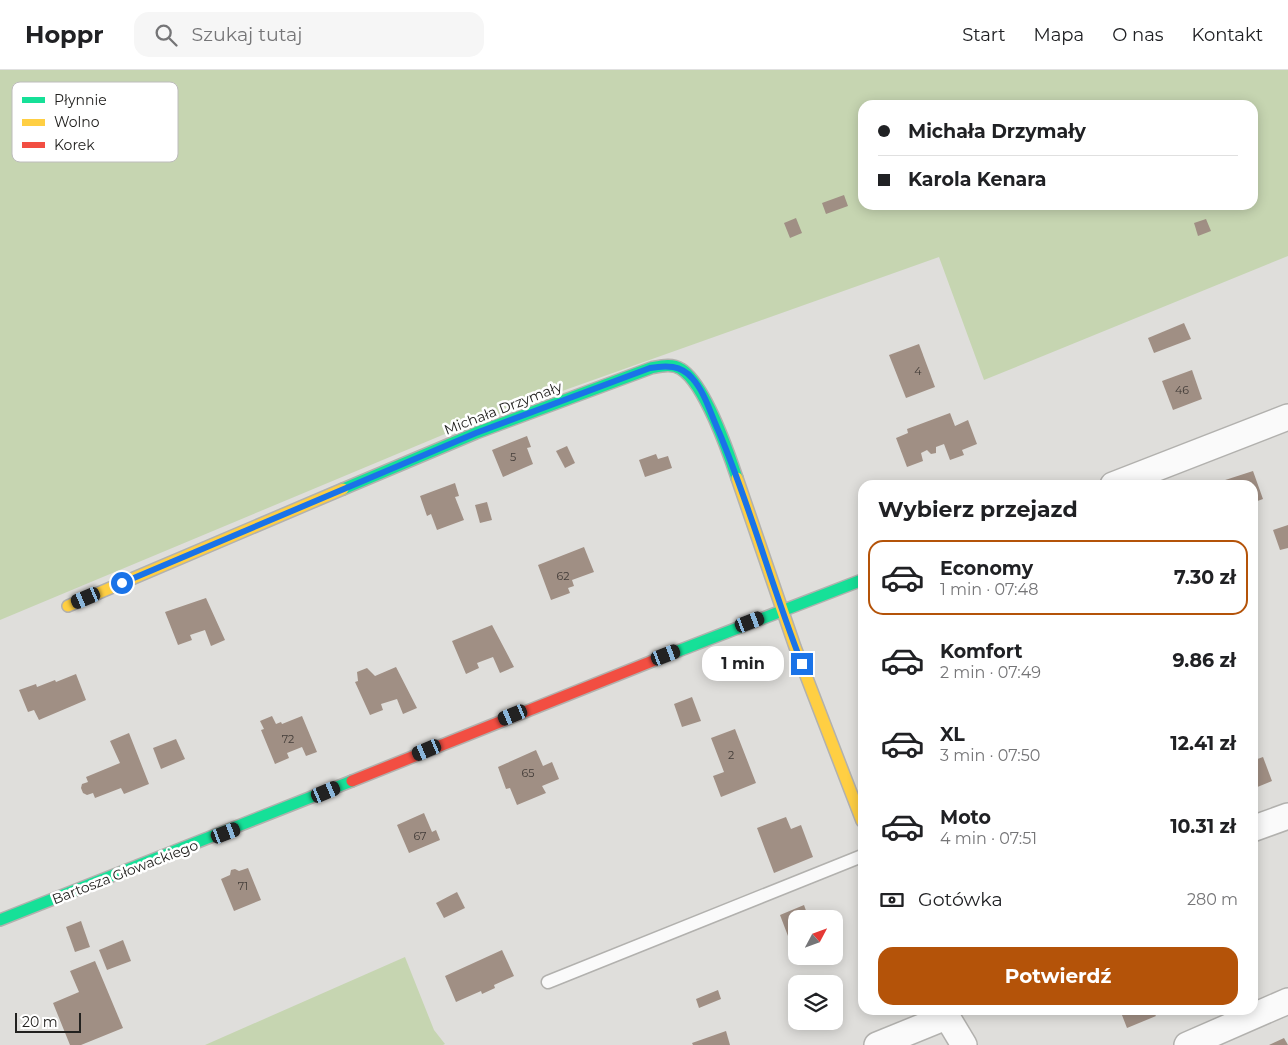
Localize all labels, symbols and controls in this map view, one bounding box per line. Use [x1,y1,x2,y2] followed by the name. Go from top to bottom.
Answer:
[134,12,484,57] search box
[25,20,104,49] text: Hoppr
[152,21,180,49] icon: search
[192,23,303,46] text: Szukaj tutaj
[962,24,1006,46] text: Start
[1034,24,1084,46] text: Mapa
[1112,24,1164,46] text: O nas
[1192,24,1263,46] text: Kontakt
[12,82,178,162] legend
[54,91,107,109] text: Płynnie
[54,113,100,131] text: Wolno
[908,120,1086,143] text: Michała Drzymały
[54,136,95,154] text: Korek
[908,168,1047,191] text: Karola Kenara
[914,364,922,378] house number: 4
[442,377,565,439] street label: Michała Drzymały
[1175,383,1189,397] house number: 46
[510,450,516,464] house number: 5
[878,496,1078,523] text: Wybierz przejazd
[880,555,925,600] icon: car
[940,557,1033,580] text: Economy
[1174,566,1236,589] text: 7.30 zł
[557,569,569,583] house number: 62
[111,572,133,594] route start
[940,580,1038,599] text: 1 min · 07:48
[69,585,102,611] car
[733,610,766,634] car
[880,638,925,683] icon: car
[940,640,1022,663] text: Komfort
[649,643,682,667] car
[702,646,784,682] callout: 1 min
[1172,649,1236,672] text: 9.86 zł
[791,653,813,675] route end
[721,654,765,673] text: 1 min
[940,663,1041,682] text: 2 min · 07:49
[496,702,529,728] car
[880,721,925,766] icon: car
[940,723,965,746] text: XL
[282,732,294,746] house number: 72
[1170,732,1236,755] text: 12.41 zł
[410,737,443,763] car
[940,746,1040,765] text: 3 min · 07:50
[728,748,734,762] house number: 2
[522,766,534,780] house number: 65
[309,779,342,805] car
[880,804,925,849] icon: car
[940,806,991,829] text: Moto
[1170,815,1236,838] text: 10.31 zł
[209,821,242,845] car
[413,829,427,843] house number: 67
[940,829,1037,848] text: 4 min · 07:51
[49,836,201,908] street label: Bartosza Głowackiego
[238,879,248,893] house number: 71
[878,886,906,914] icon: cash
[918,888,1003,911] text: Gotówka
[1187,890,1238,909] text: 280 m
[788,910,842,965] north arrow
[788,910,843,1030] map controls
[878,947,1238,1005] button: Potwierdź
[788,975,843,1030] button: layers
[15,1010,81,1033] scale bar
[22,1013,58,1031] text: 20 m

